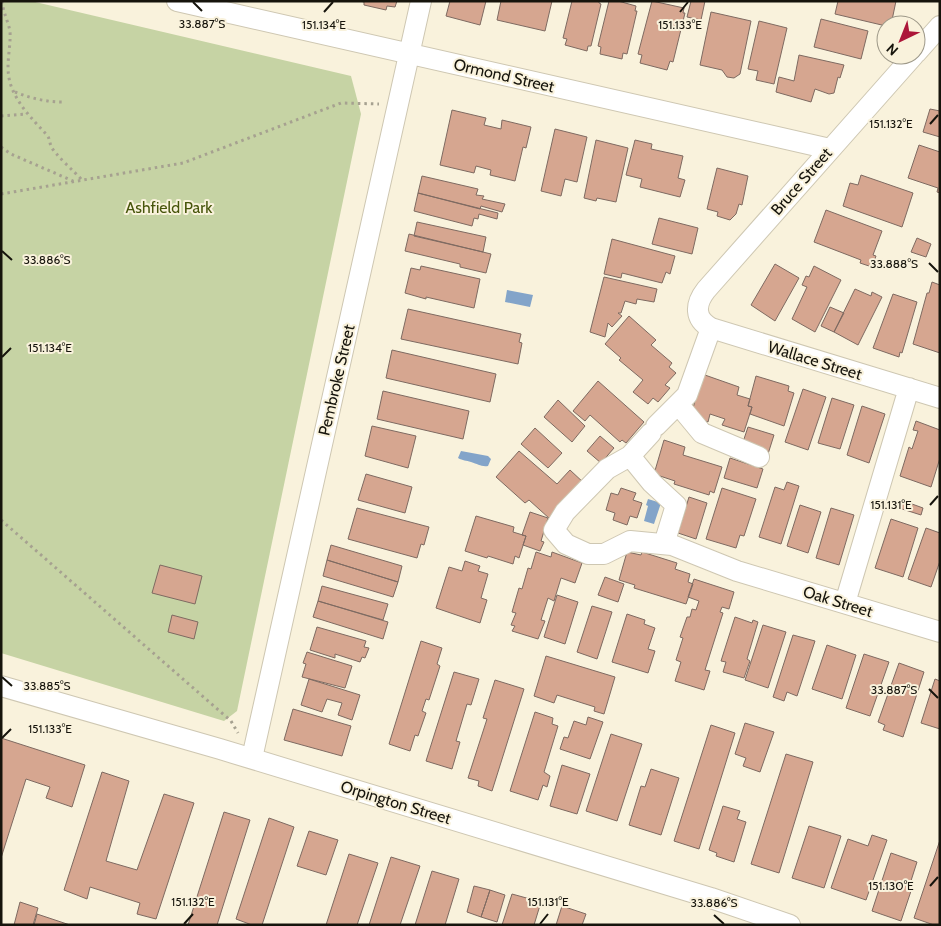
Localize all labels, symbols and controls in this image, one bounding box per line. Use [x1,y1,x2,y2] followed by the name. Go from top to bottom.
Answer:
[876,15,926,65] north arrow
[179,16,225,31] text: 33.887°S
[302,17,346,32] text: 151.134°E
[658,17,702,32] text: 151.133°E
[882,40,902,59] text: N
[452,55,557,96] street label: Ormond Street
[869,116,913,131] text: 151.132°E
[767,143,836,219] street label: Bruce Street
[126,198,213,217] park label: Ashfield Park
[23,252,71,267] text: 33.886°S
[870,256,918,271] text: 33.888°S
[314,322,359,438] street label: Pembroke Street
[765,337,865,384] street label: Wallace Street
[28,340,72,355] text: 151.134°E
[870,497,912,512] text: 151.131°E
[801,582,876,621] street label: Oak Street
[23,678,71,693] text: 33.885°S
[871,682,917,697] text: 33.887°S
[28,721,72,736] text: 151.133°E
[338,777,454,828] street label: Orpington Street
[868,878,914,893] text: 151.130°E
[171,894,215,909] text: 151.132°E
[527,894,569,909] text: 151.131°E
[690,895,738,910] text: 33.886°S

